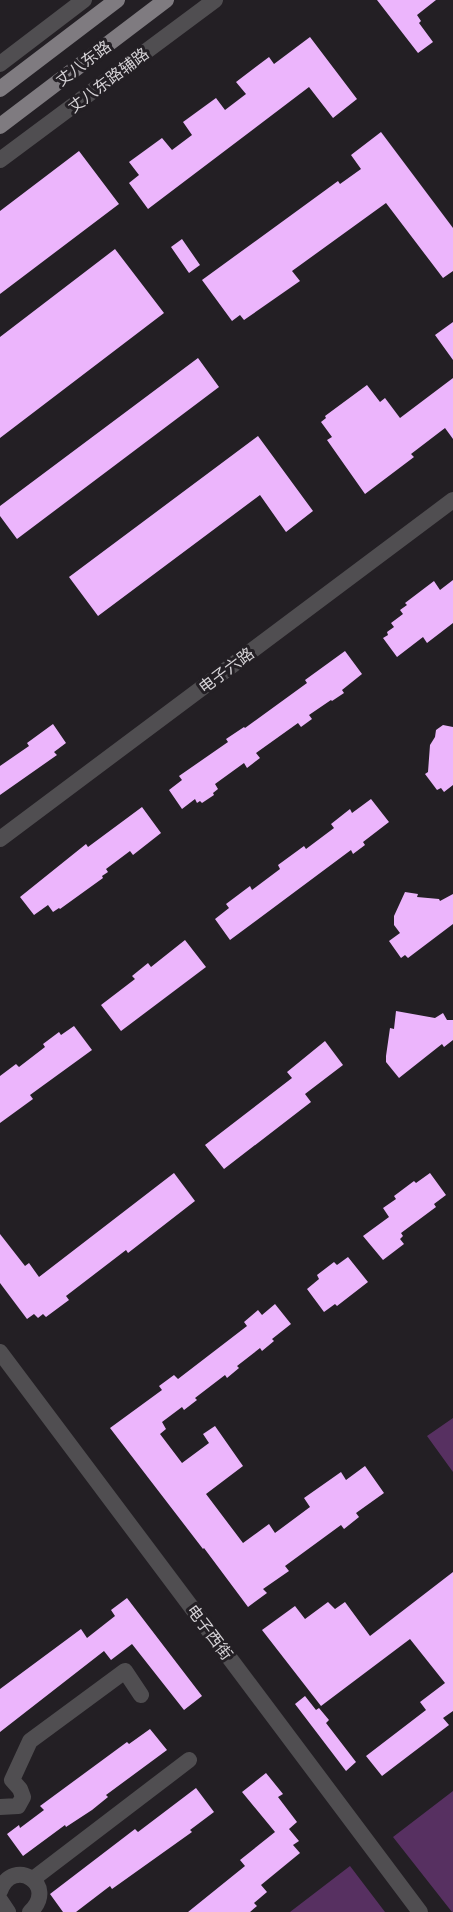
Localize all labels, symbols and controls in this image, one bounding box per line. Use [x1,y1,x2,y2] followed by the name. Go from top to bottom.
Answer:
[51,36,115,90] street label: 丈八东路
[64,43,152,117] street label: 丈八东路辅路
[194,643,258,697] street label: 电子六路
[183,1600,237,1664] street label: 电子西街

